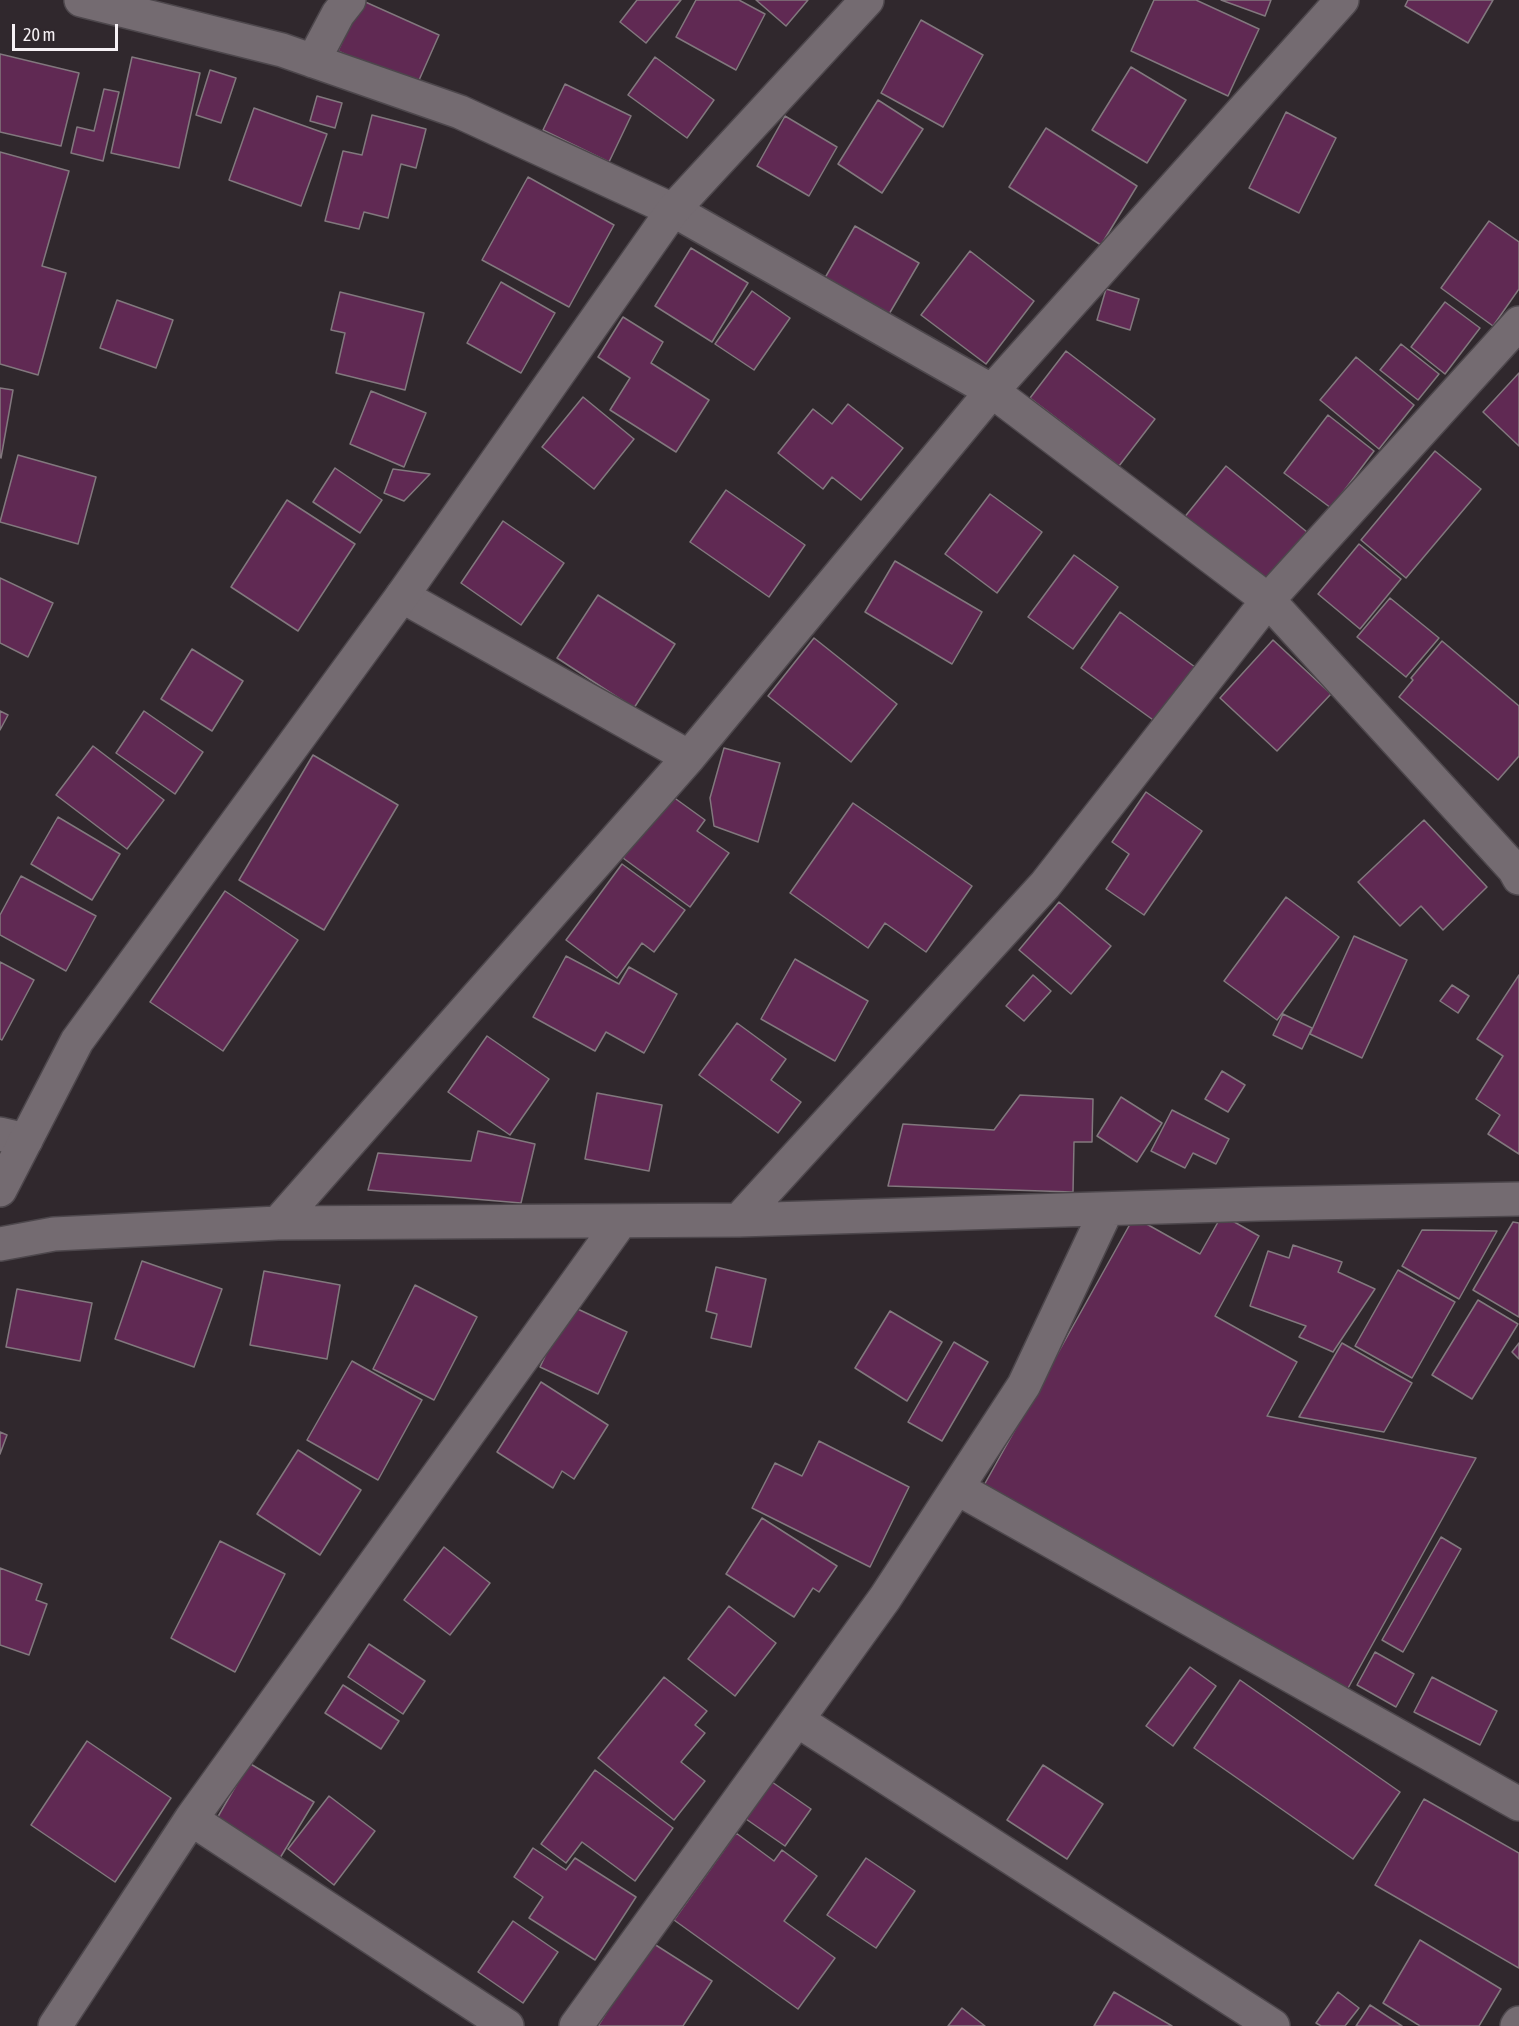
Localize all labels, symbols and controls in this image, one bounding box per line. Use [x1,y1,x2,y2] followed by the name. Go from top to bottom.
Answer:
[15,12,122,50] scale bar
[23,24,55,45] text: 20 m

